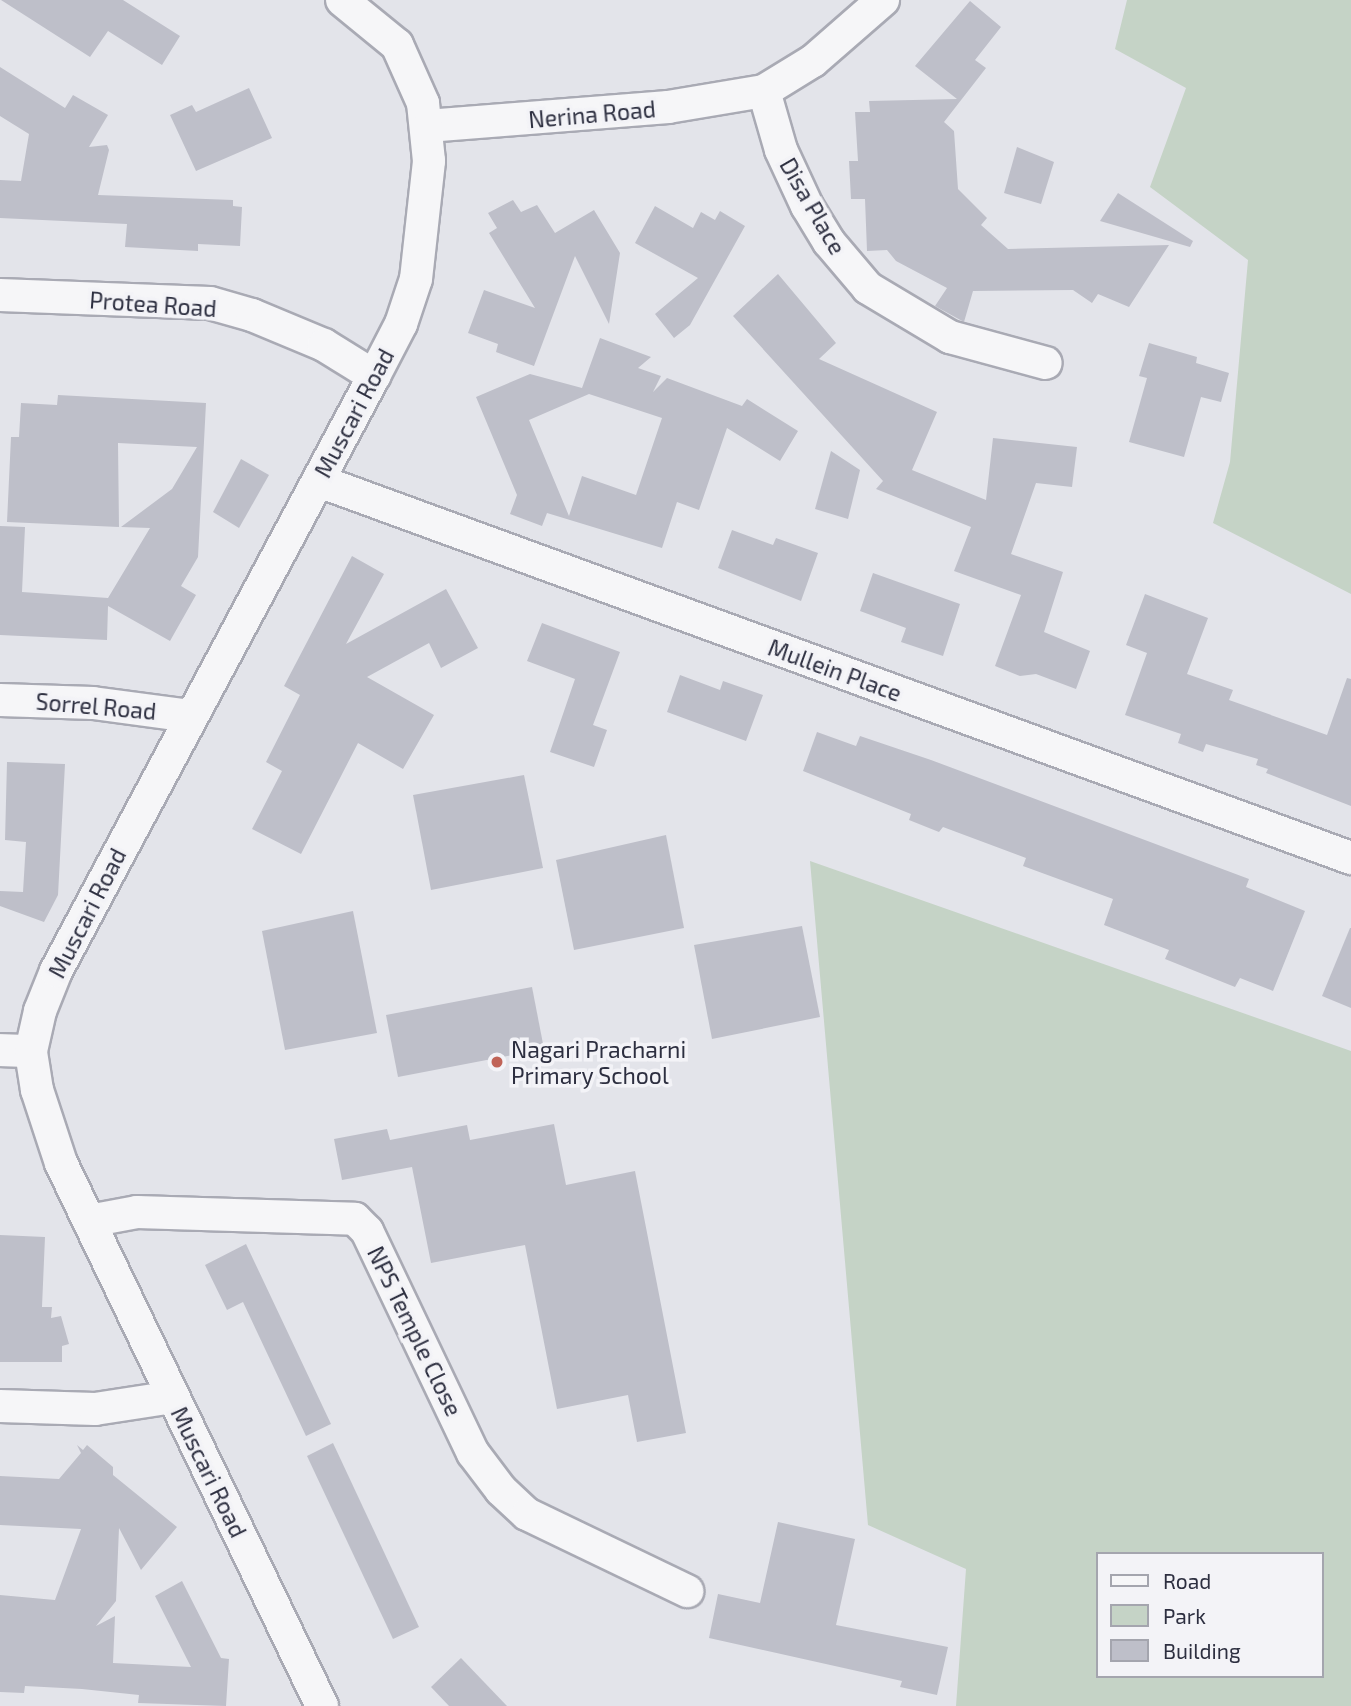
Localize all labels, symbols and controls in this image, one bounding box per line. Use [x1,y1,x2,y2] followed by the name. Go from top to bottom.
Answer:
[527,95,657,133] street label: Nerina Road
[774,153,852,259] street label: Disa Place
[89,286,217,322] street label: Protea Road
[309,344,399,482] street label: Muscari Road
[765,633,905,707] street label: Mullein Place
[34,687,158,725] street label: Sorrel Road
[43,844,131,982] street label: Muscari Road
[511,1035,686,1089] place label: Nagari Pracharni Primary School
[489,1054,505,1070] marker: Nagari Pracharni Primary School
[362,1241,468,1421] street label: NPS Temple Close
[166,1402,252,1542] street label: Muscari Road
[1096,1552,1323,1678] legend
[1163,1568,1211,1593] text: Road
[1163,1603,1206,1628] text: Park
[1163,1638,1241,1663] text: Building

